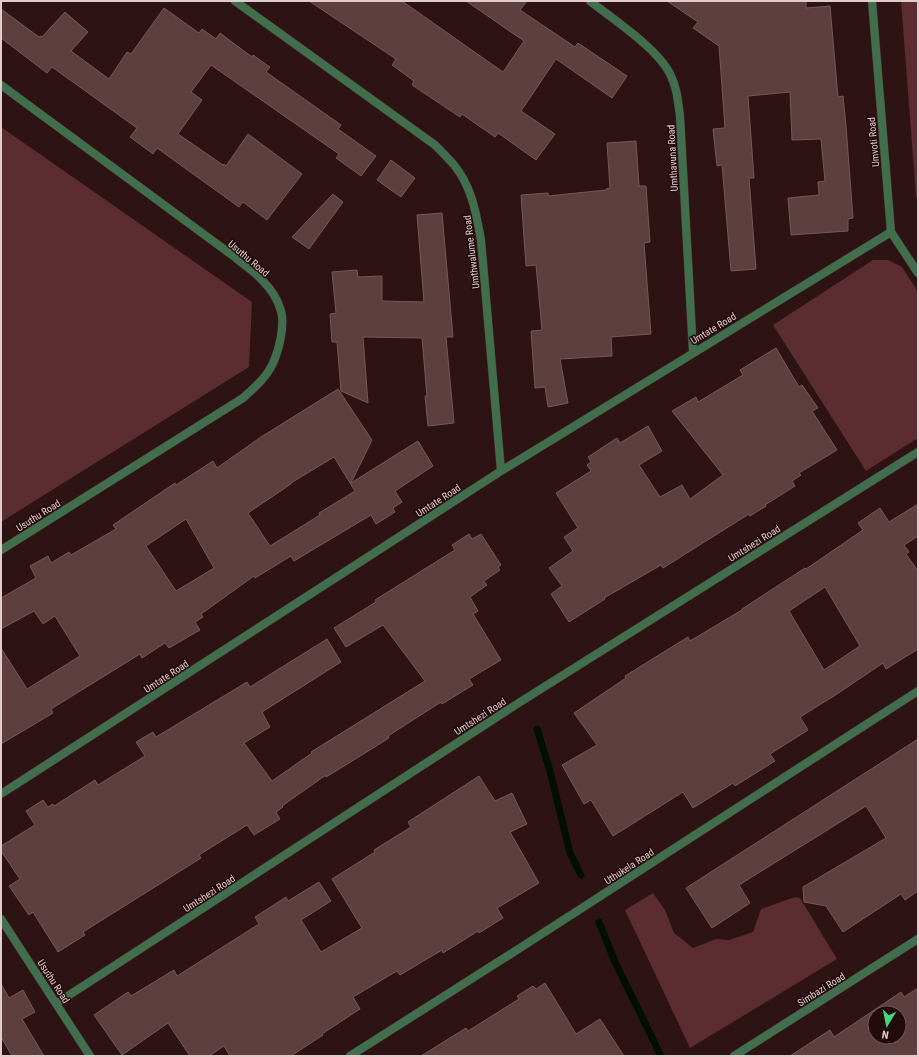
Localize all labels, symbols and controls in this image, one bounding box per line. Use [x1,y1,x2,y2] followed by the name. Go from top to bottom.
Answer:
[866,117,881,167] street label: Umvoti Road
[665,124,680,192] street label: Umthavuna Road
[462,215,481,289] street label: Umthwalume Road
[226,238,271,279] street label: Usuthu Road
[689,311,738,346] street label: Umtate Road
[414,482,463,519] street label: Umtate Road
[14,497,62,533] street label: Usuthu Road
[726,523,782,564] street label: Umtshezi Road
[142,658,191,695] street label: Umtate Road
[452,696,508,737] street label: Umtshezi Road
[602,846,656,886] street label: Uthukela Road
[181,873,237,914] street label: Umtshezi Road
[35,957,72,1005] street label: Usuthu Road
[796,970,847,1008] street label: Simbazi Road
[867,1005,907,1045] north arrow
[881,1027,890,1041] text: N

